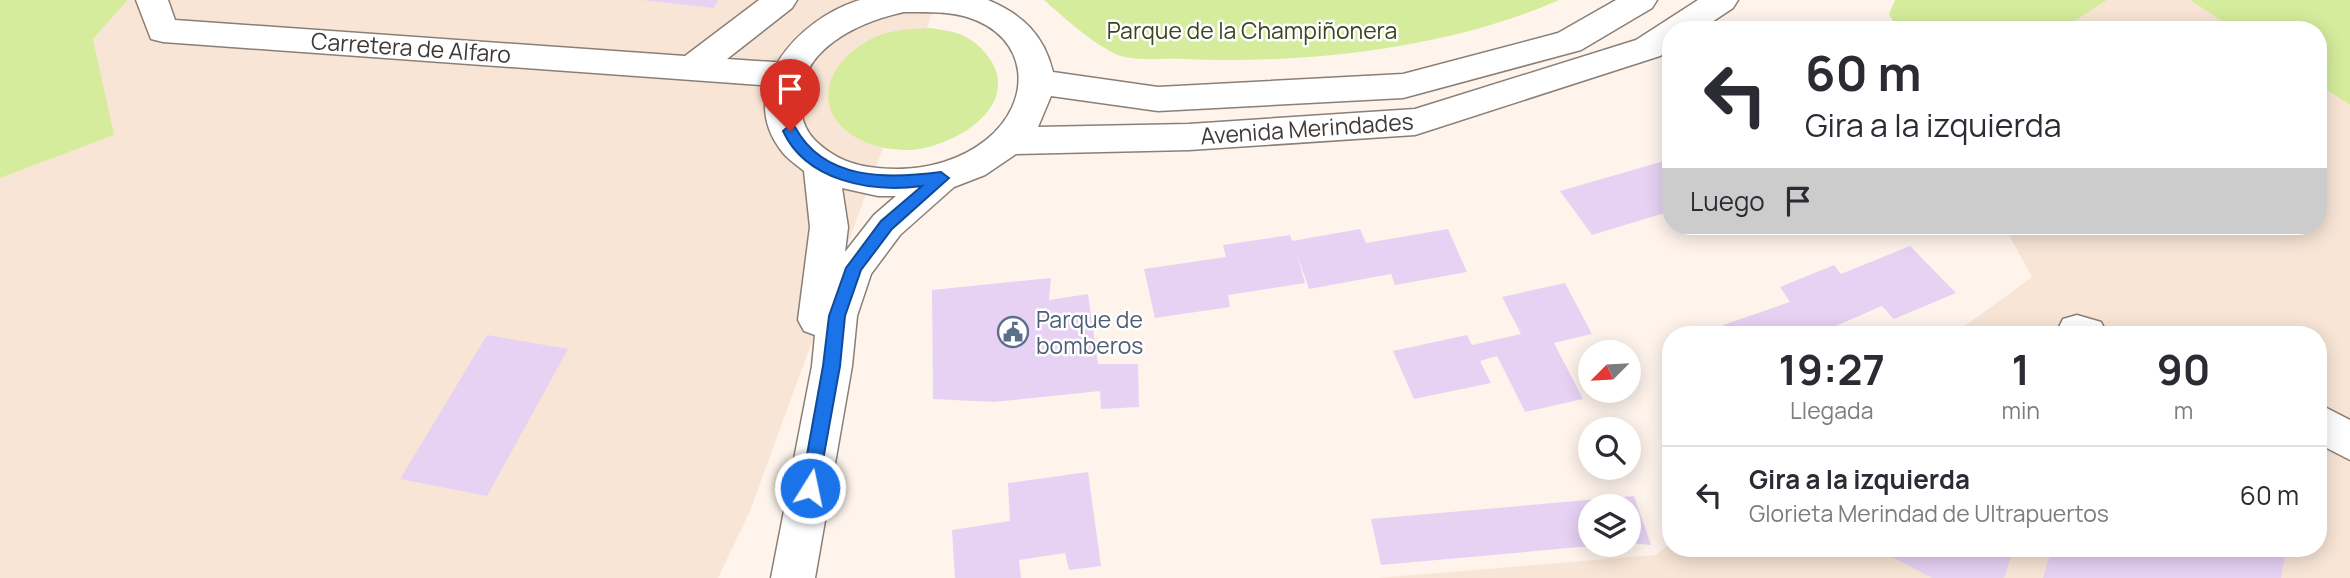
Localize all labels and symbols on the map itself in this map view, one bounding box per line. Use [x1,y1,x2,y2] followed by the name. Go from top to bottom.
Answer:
[1107,14,1397,46] park label: Parque de la Champiñonera
[310,24,512,70] street label: Carretera de Alfaro
[760,59,820,131] pin
[1199,105,1415,151] street label: Avenida Merindades
[1036,303,1143,361] place label: Parque de bomberos
[996,315,1030,349] public building icon: Parque de bomberos
[1578,340,1642,402] north arrow
[773,451,847,525] position arrow

